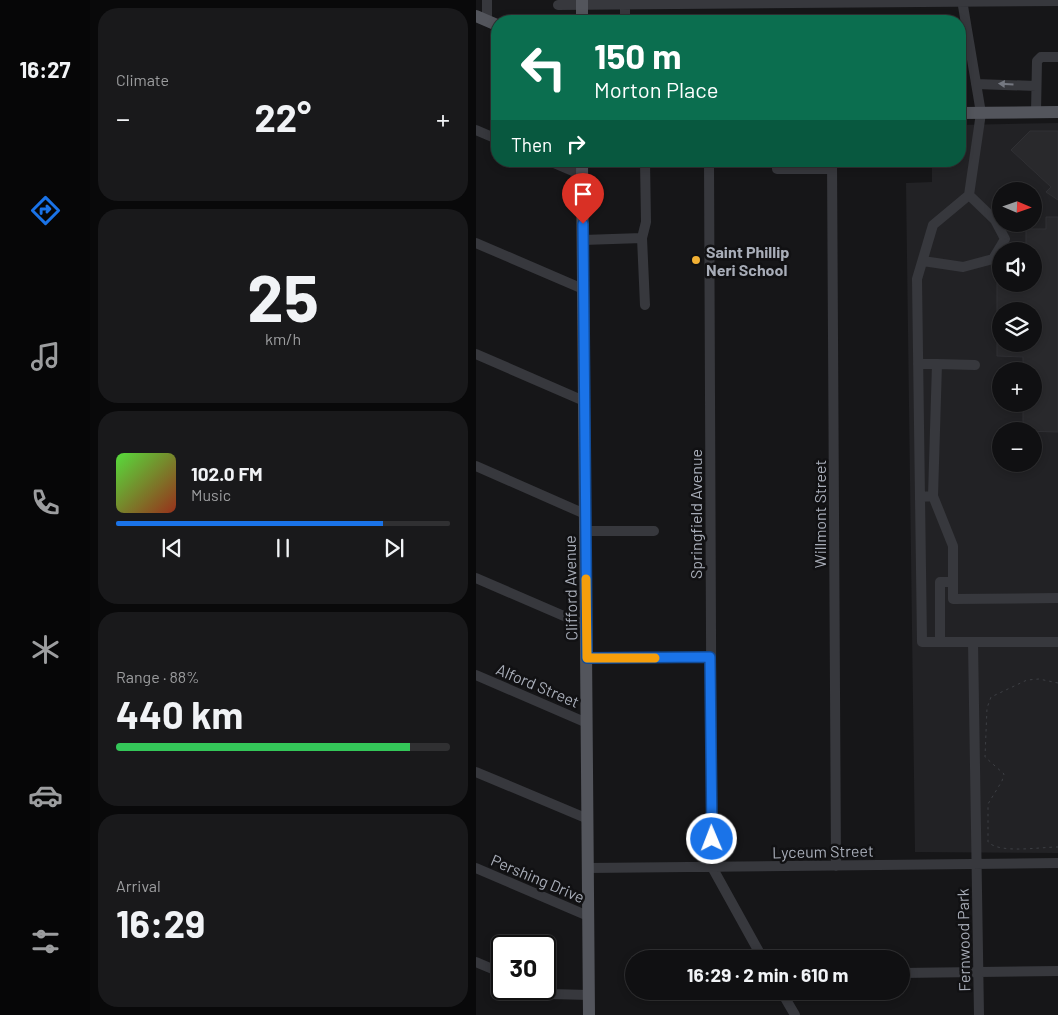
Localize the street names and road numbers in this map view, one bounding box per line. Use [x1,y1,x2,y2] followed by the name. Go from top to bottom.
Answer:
[686,449,705,579] street label: Springfield Avenue
[810,460,829,568] street label: Willmont Street
[560,535,580,641] street label: Clifford Avenue
[494,659,582,711] street label: Alford Street
[772,841,874,861] street label: Lyceum Street
[488,850,588,906] street label: Pershing Drive
[953,888,973,992] street label: Fernwood Park

